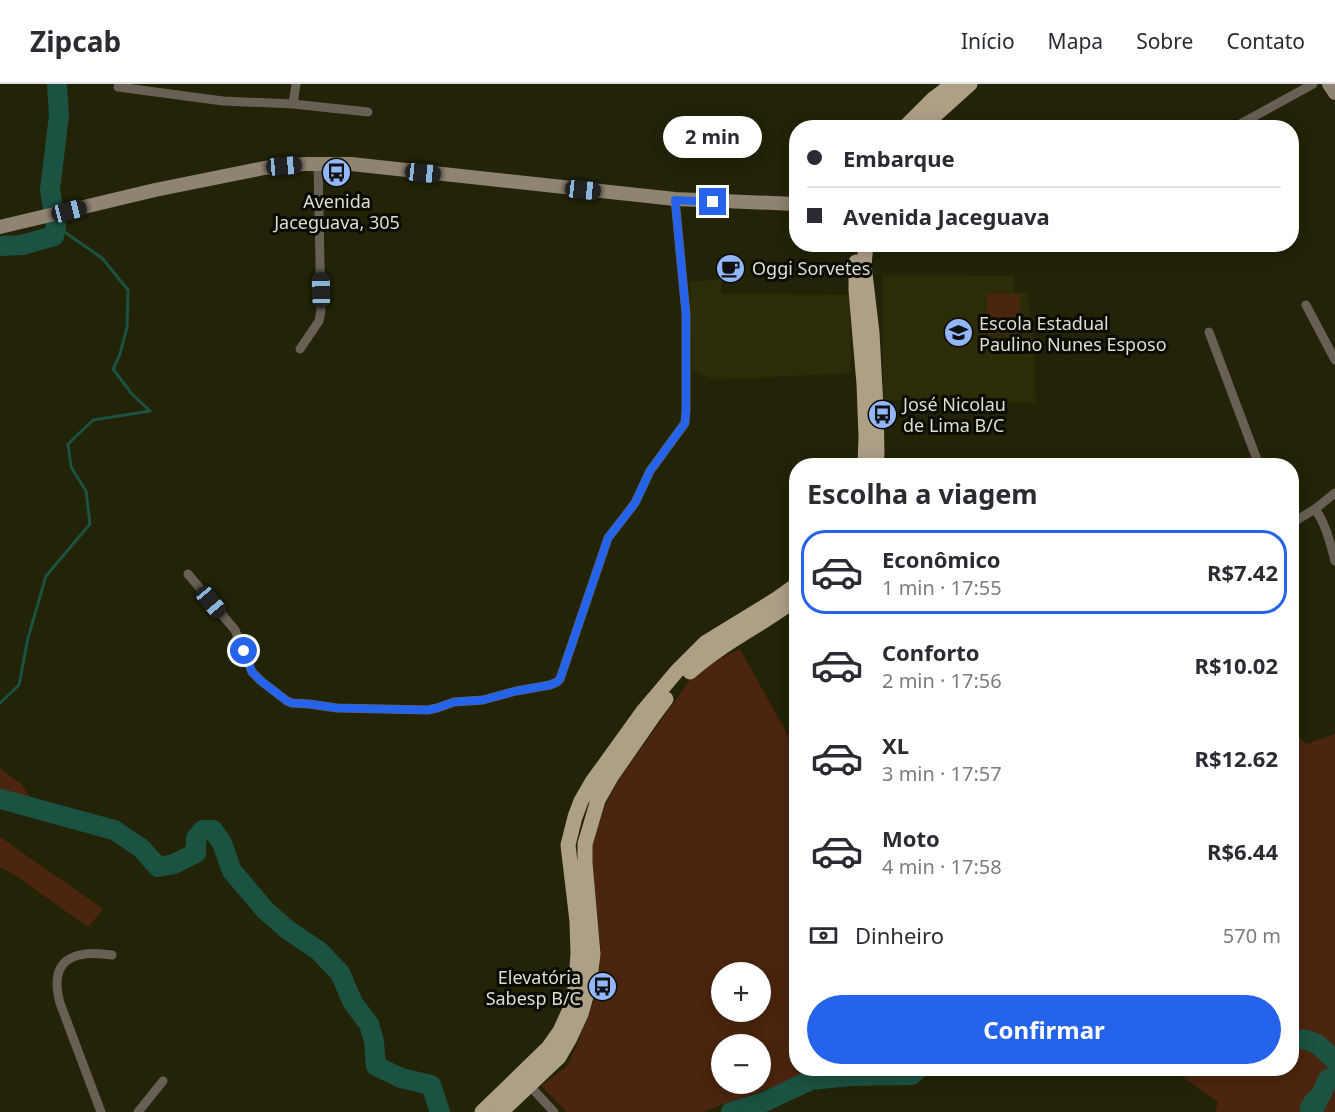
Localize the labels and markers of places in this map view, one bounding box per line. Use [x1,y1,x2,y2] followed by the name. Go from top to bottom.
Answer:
[321,156,353,188] bus stop icon: Avenida Jaceguava, 305
[272,189,400,234] place label: Avenida Jaceguava, 305
[715,252,747,284] cafe icon: Oggi Sorvetes
[752,256,870,280] place label: Oggi Sorvetes
[979,311,1167,356] place label: Escola Estadual Paulino Nunes Esposo
[942,317,974,349] school or university icon: Escola Estadual Paulino Nunes Esposo
[901,392,1006,437] place label: José Nicolau de Lima B/C
[866,398,898,430] bus stop icon: José Nicolau de Lima B/C
[486,965,581,1010] place label: Elevatória Sabesp B/C
[586,971,618,1003] bus stop icon: Elevatória Sabesp B/C

